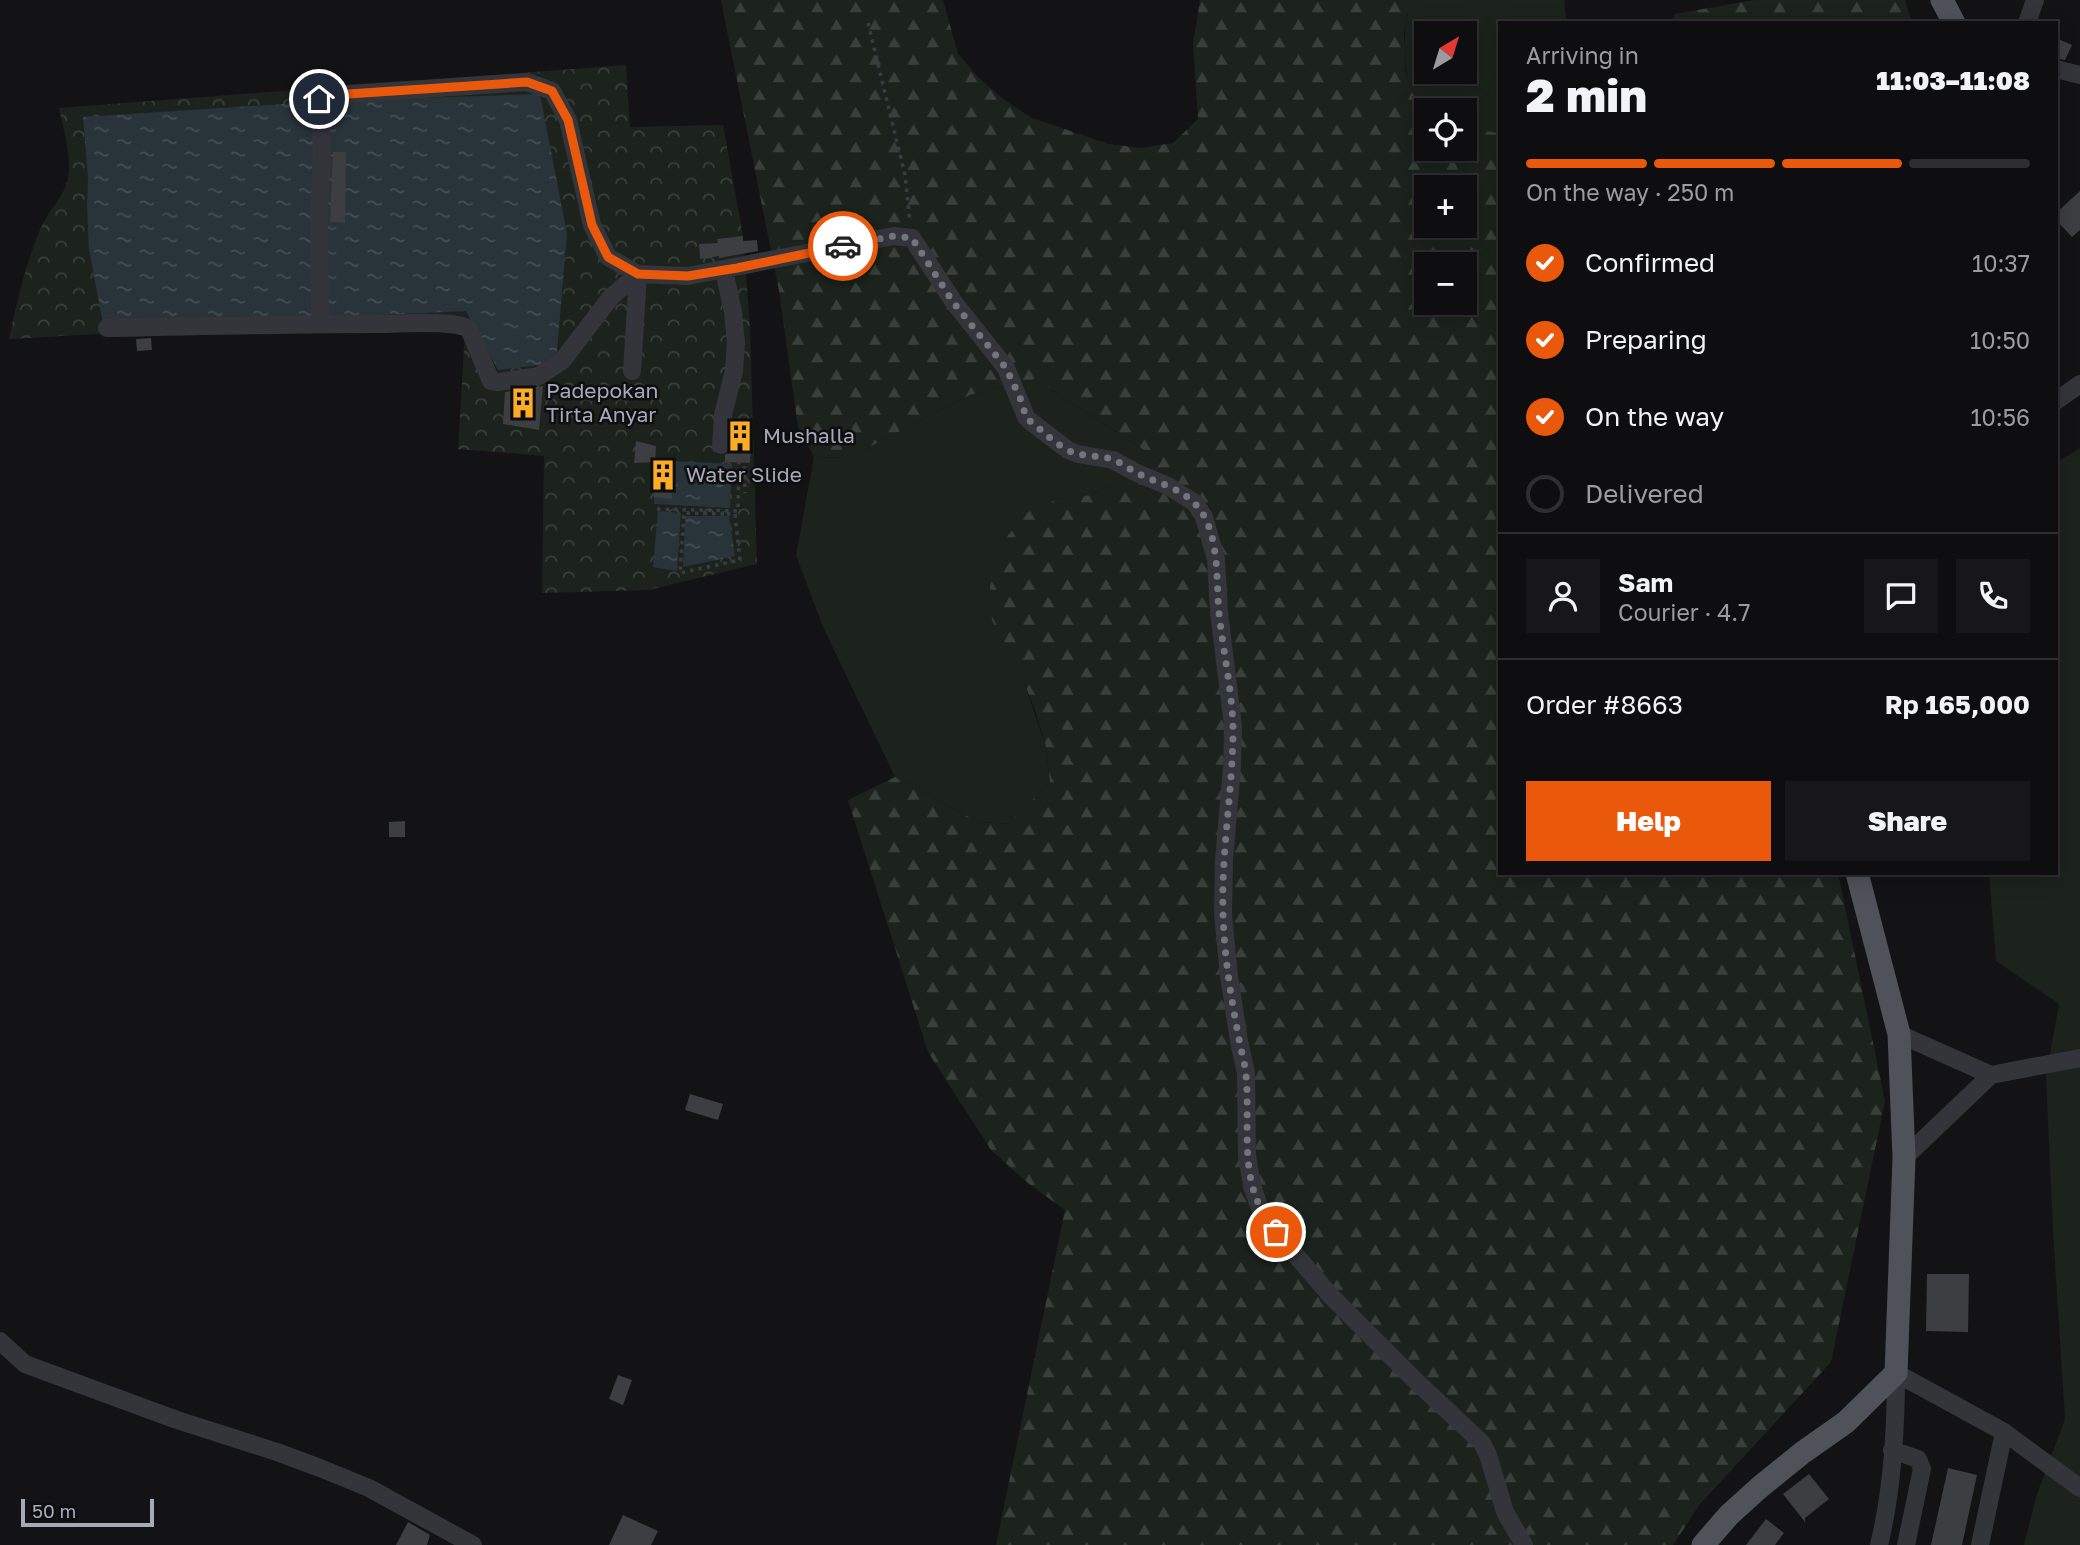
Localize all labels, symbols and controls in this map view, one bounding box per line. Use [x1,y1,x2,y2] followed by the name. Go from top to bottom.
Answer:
[1414,21,1477,84] north arrow
[1414,21,1477,315] map controls
[1526,41,1639,69] text: Arriving in
[1876,65,2030,96] text: 11:03–11:08
[1526,67,1647,122] text: 2 min
[289,69,349,129] pin
[300,80,338,118] icon: home
[1414,98,1477,161] button: locate
[1414,175,1477,238] button: +
[1526,178,1734,206] text: On the way · 250 m
[808,211,878,281] courier
[824,227,862,265] icon: car
[1526,244,1564,282] icon: check
[1585,247,1715,278] text: Confirmed
[1972,249,2030,277] text: 10:37
[1414,252,1477,315] button: −
[1526,321,1564,359] icon: check
[1585,324,1707,355] text: Preparing
[1970,326,2030,354] text: 10:50
[546,377,658,427] place label: Padepokan Tirta Anyar
[506,386,540,420] building icon: Padepokan Tirta Anyar
[1526,398,1564,436] icon: check
[1585,401,1724,432] text: On the way
[1970,403,2030,431] text: 10:56
[723,419,757,453] building icon: Mushalla
[763,422,855,448] place label: Mushalla
[646,458,680,492] building icon: Water Slide
[686,461,802,487] place label: Water Slide
[1585,478,1704,509] text: Delivered
[1526,559,1600,633] button: person
[1864,559,1938,633] button: chat
[1956,559,2030,633] button: phone
[1618,567,1673,598] text: Sam
[1618,598,1750,626] text: Courier · 4.7
[1526,689,1683,720] text: Order #8663
[1885,689,2030,720] text: Rp 165,000
[1526,781,1771,861] button: Help
[1785,781,2030,861] button: Share
[1246,1202,1306,1262] pin
[1257,1213,1295,1251] icon: bag
[21,1496,154,1528] scale bar
[32,1499,76,1522] text: 50 m

